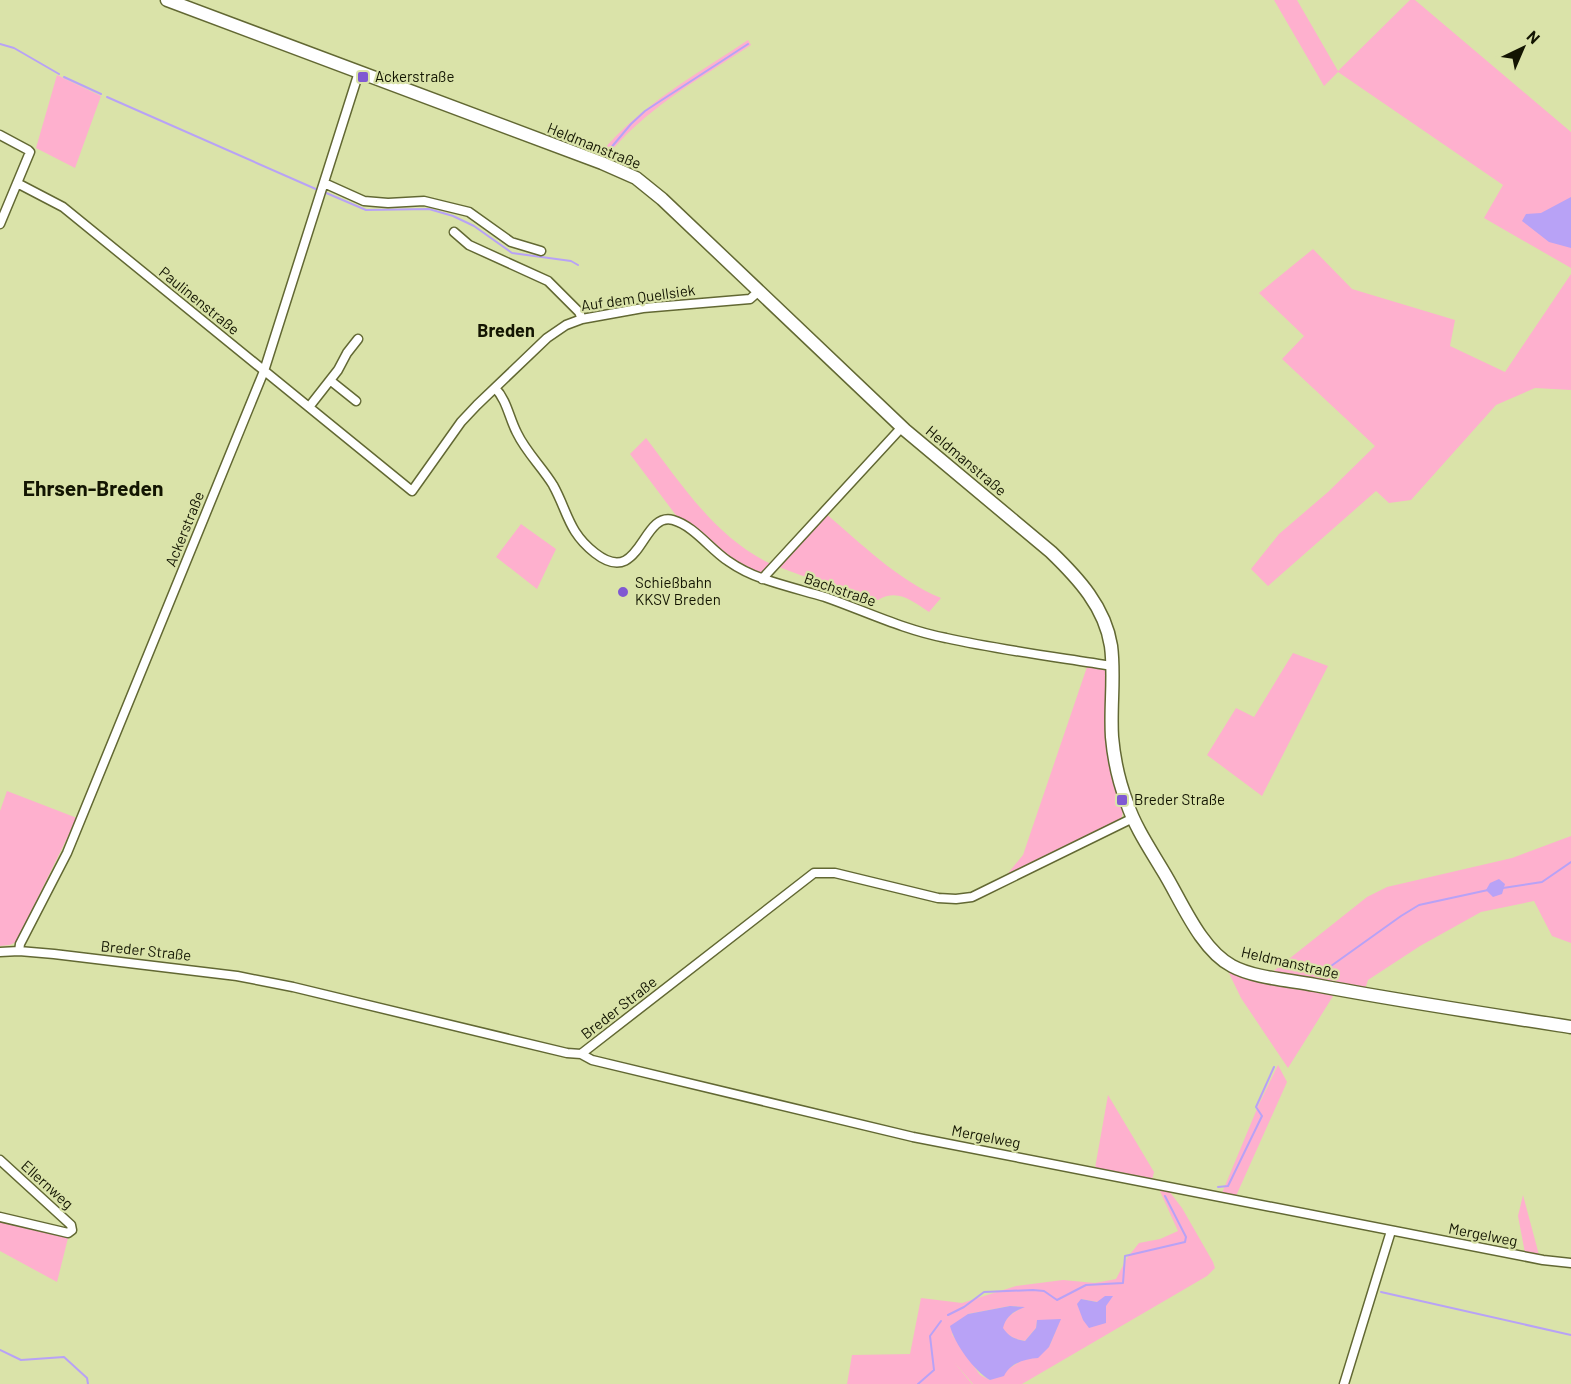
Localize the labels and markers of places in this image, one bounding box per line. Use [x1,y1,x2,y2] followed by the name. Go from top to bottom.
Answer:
[375,67,454,85] place label: Ackerstraße
[356,70,370,84] marker: Ackerstraße
[635,573,721,608] place label: Schießbahn KKSV Breden
[616,585,630,599] marker: Schießbahn KKSV Breden
[1134,790,1225,808] place label: Breder Straße
[1115,793,1129,807] marker: Breder Straße

